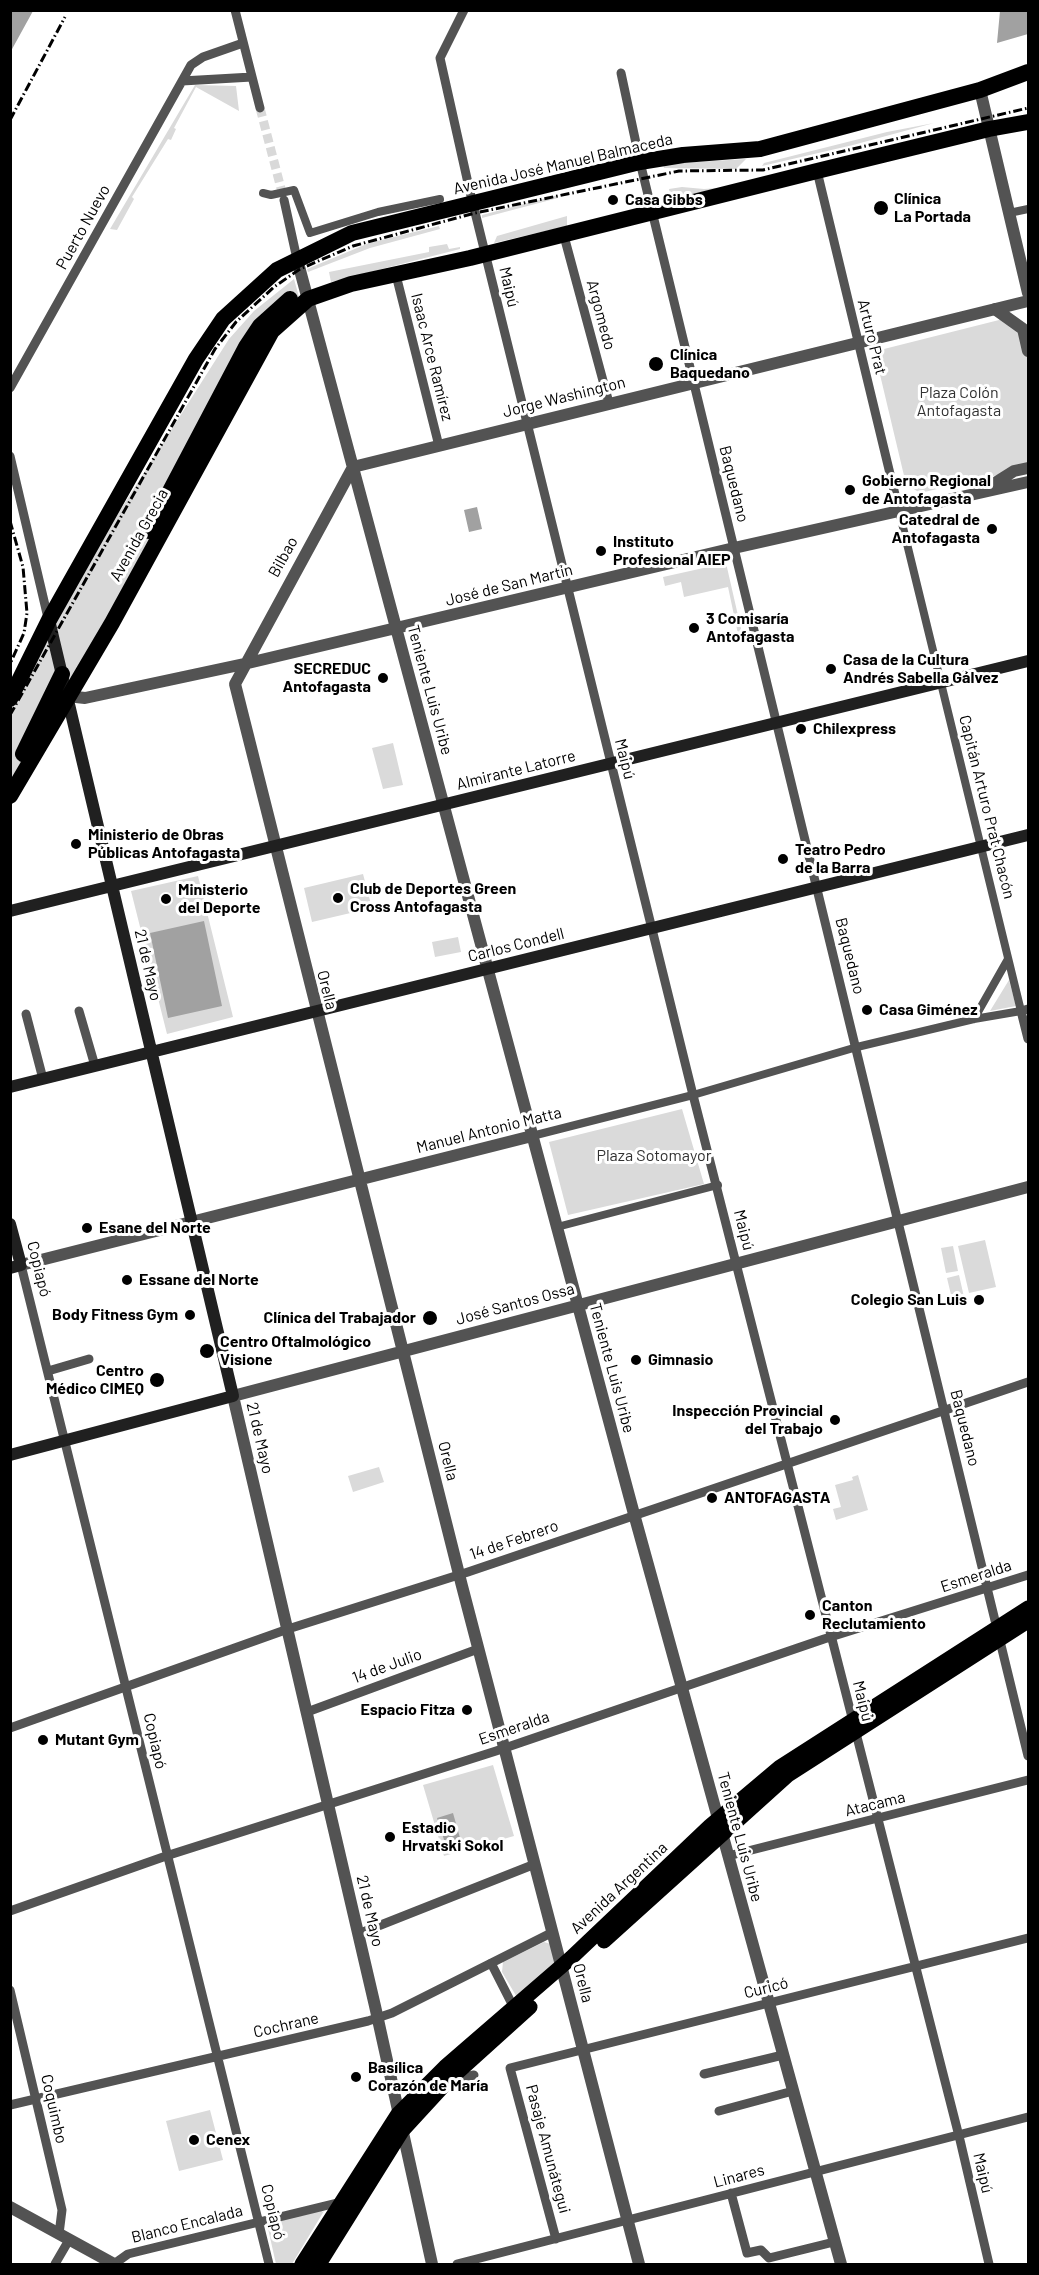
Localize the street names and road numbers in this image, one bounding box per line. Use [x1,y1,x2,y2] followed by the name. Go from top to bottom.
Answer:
[451,129,675,199] street label: Avenida José Manuel Balmaceda
[52,181,114,273] street label: Puerto Nuevo
[495,265,523,309] street label: Maipú
[582,278,620,352] street label: Argomedo
[407,291,457,423] street label: Isaac Arce Ramírez
[853,297,891,377] street label: Arturo Prat
[501,372,627,422] street label: Jorge Washington
[715,444,753,524] street label: Baquedano
[106,485,172,585] street label: Avenida Grecia
[264,533,302,581] street label: Bilbao
[443,560,575,610] street label: José de San Martín
[403,623,457,757] street label: Teniente Luis Uribe
[955,713,1019,901] street label: Capitán Arturo Prat Chacón
[611,737,639,781] street label: Maipú
[454,746,578,794] street label: Almirante Latorre
[831,916,869,996] street label: Baquedano
[466,924,566,966] street label: Carlos Condell
[130,927,166,1003] street label: 21 de Mayo
[313,968,341,1012] street label: Orella
[414,1103,564,1157] street label: Manuel Antonio Matta
[730,1208,758,1252] street label: Maipú
[23,1239,55,1299] street label: Copiapó
[454,1279,576,1329] street label: José Santos Ossa
[585,1301,639,1435] street label: Teniente Luis Uribe
[946,1388,984,1468] street label: Baquedano
[242,1400,278,1476] street label: 21 de Mayo
[434,1439,462,1483] street label: Orella
[467,1516,561,1564] street label: 14 de Febrero
[938,1556,1014,1596] street label: Esmeralda
[350,1645,424,1687] street label: 14 de Julio
[849,1679,877,1723] street label: Maipú
[476,1707,552,1749] street label: Esmeralda
[139,1711,171,1771] street label: Copiapó
[713,1770,767,1904] street label: Teniente Luis Uribe
[843,1787,907,1821] street label: Atacama
[566,1838,672,1938] street label: Avenida Argentina
[352,1873,388,1949] street label: 21 de Mayo
[569,1961,597,2005] street label: Orella
[742,1973,790,2003] street label: Curicó
[252,2008,320,2042] street label: Cochrane
[37,2073,71,2145] street label: Coquimbo
[522,2082,574,2216] street label: Pasaje Amunátegui
[969,2151,997,2195] street label: Maipú
[712,2160,766,2192] street label: Linares
[257,2182,289,2242] street label: Copiapó
[129,2201,245,2247] street label: Blanco Encalada

